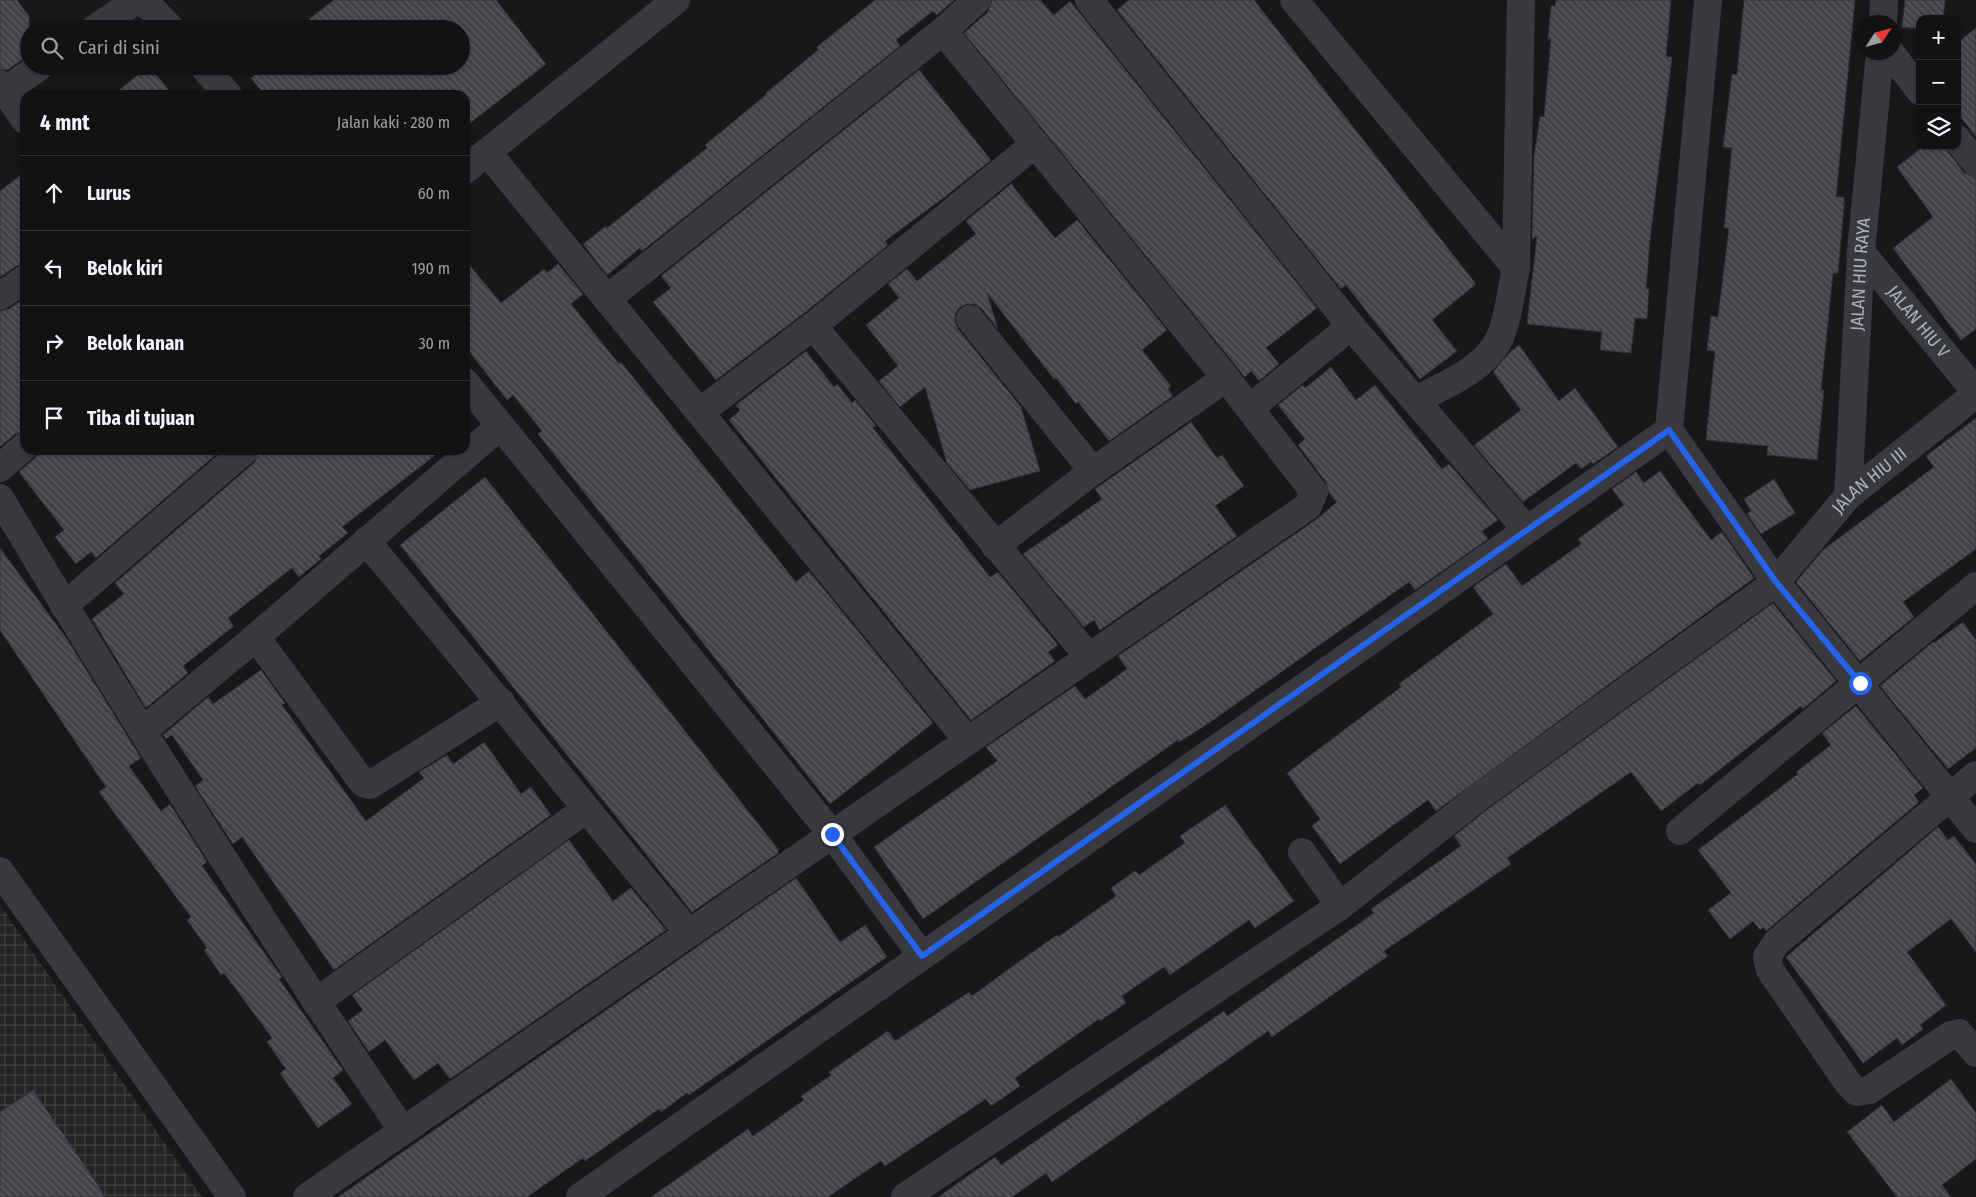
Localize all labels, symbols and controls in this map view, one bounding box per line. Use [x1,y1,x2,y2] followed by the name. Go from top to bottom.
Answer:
[1856,15,1901,60] north arrow
[1916,15,1961,150] map controls
[1916,15,1961,60] button: +
[20,20,470,75] search box
[38,34,66,62] icon: search
[78,36,160,59] text: Cari di sini
[1916,60,1961,105] button: −
[1916,105,1961,150] button: layers
[40,110,90,136] text: 4 mnt
[337,113,450,132] text: Jalan kaki · 280 m
[40,179,68,207] icon: ahead
[87,182,131,205] text: Lurus
[418,184,450,203] text: 60 m
[1846,216,1875,332] street label: JALAN HIU RAYA
[40,254,68,282] icon: left
[87,257,163,280] text: Belok kiri
[412,259,450,278] text: 190 m
[1882,281,1955,363] street label: JALAN HIU V
[40,329,68,357] icon: right
[87,332,184,355] text: Belok kanan
[418,334,450,353] text: 30 m
[40,404,68,432] icon: arrive
[87,407,195,430] text: Tiba di tujuan
[1827,443,1911,518] street label: JALAN HIU III
[1849,672,1872,695] route start
[821,823,844,846] route end

